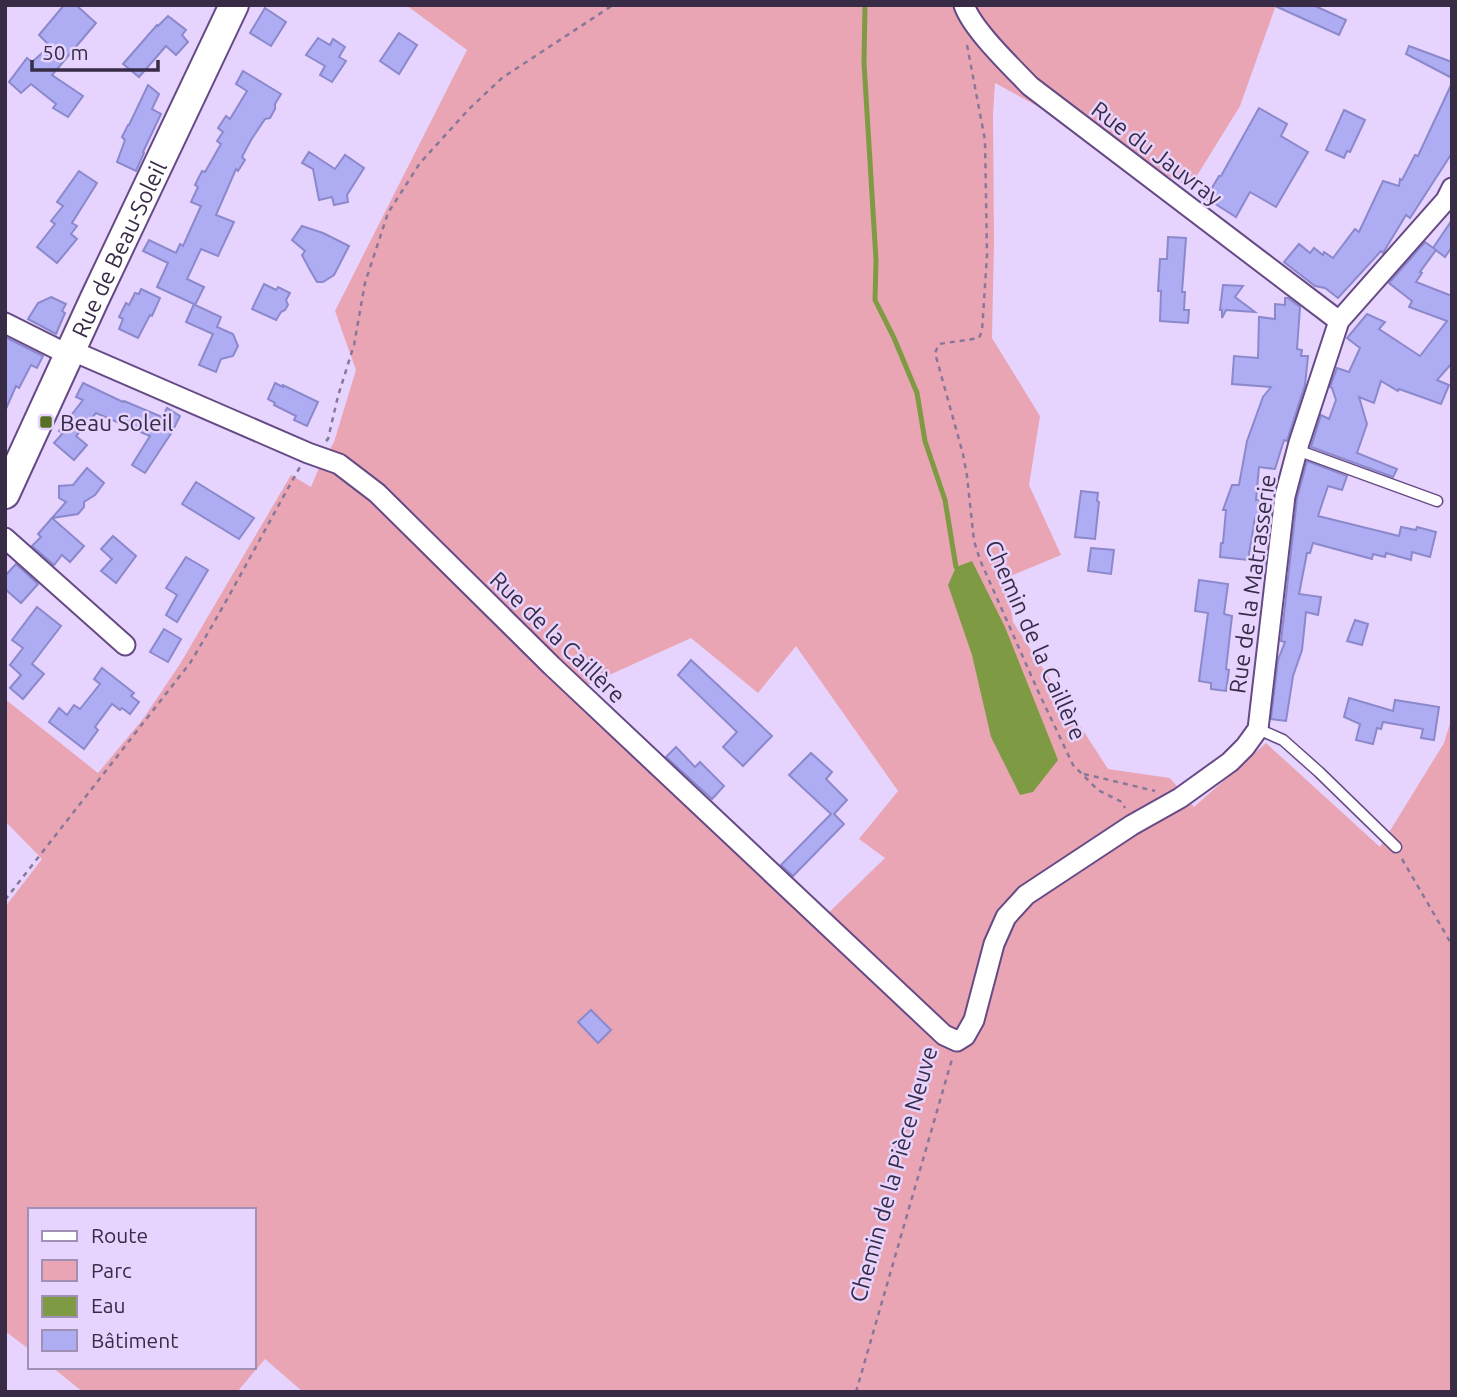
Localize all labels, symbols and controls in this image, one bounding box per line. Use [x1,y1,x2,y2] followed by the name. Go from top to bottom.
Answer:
[32,28,158,72] scale bar
[42,40,89,64] text: 50 m
[1087,96,1227,210] street label: Rue du Jauvray
[66,157,171,341] street label: Rue de Beau-Soleil
[60,410,173,435] place label: Beau Soleil
[38,414,54,430] marker: Beau Soleil
[1224,473,1280,695] street label: Rue de la Matrasserie
[981,536,1091,744] street label: Chemin de la Caillère
[485,566,631,708] street label: Rue de la Caillère
[844,1043,942,1305] street label: Chemin de la Pièce Neuve
[28,1208,256,1369] legend
[91,1223,148,1247] text: Route
[91,1258,132,1282] text: Parc
[91,1293,126,1317] text: Eau
[91,1328,178,1352] text: Bâtiment

